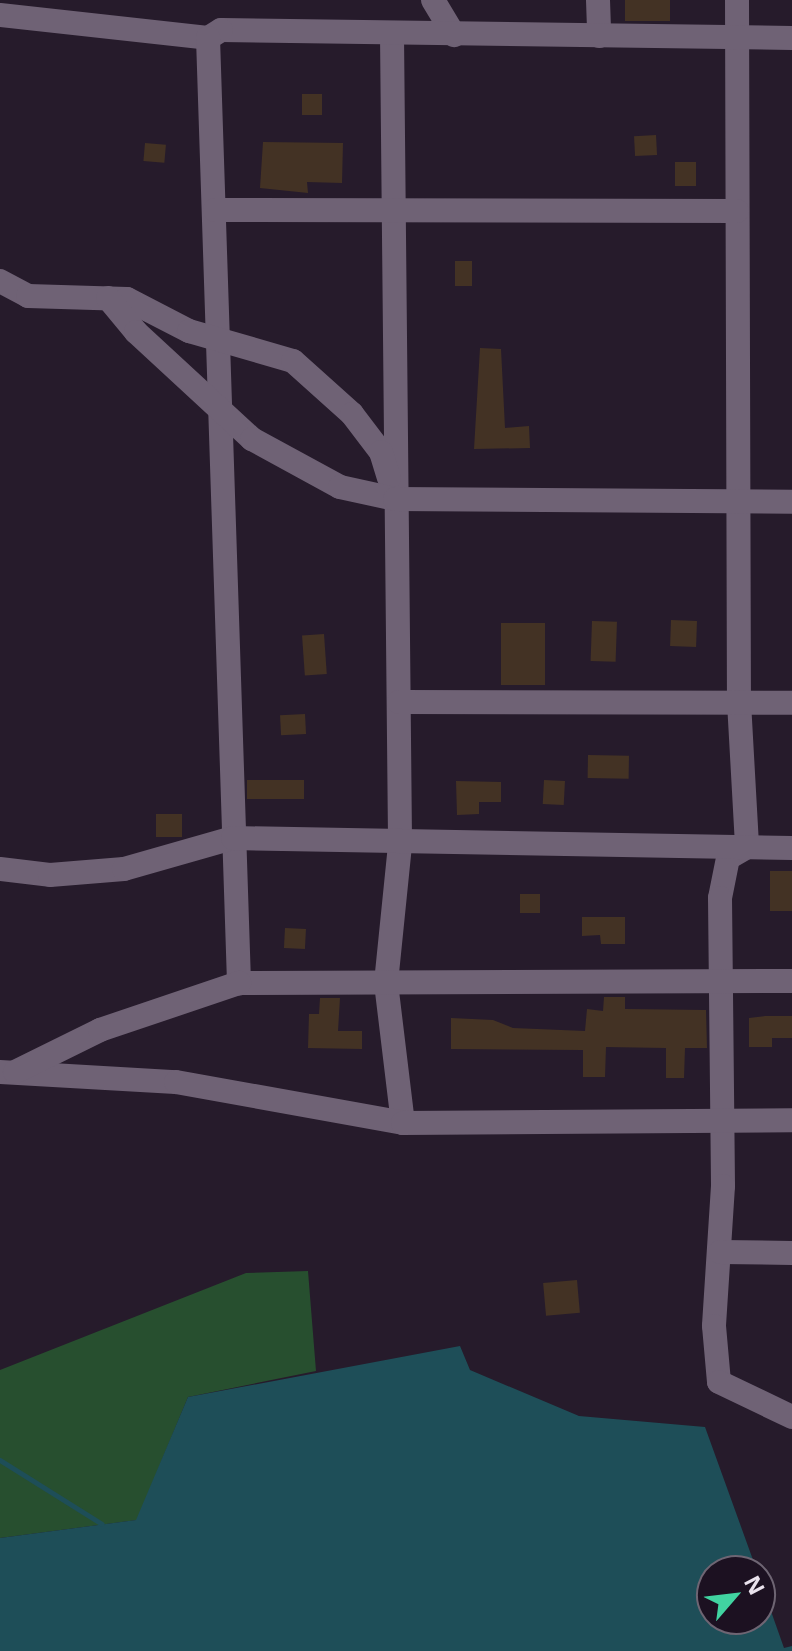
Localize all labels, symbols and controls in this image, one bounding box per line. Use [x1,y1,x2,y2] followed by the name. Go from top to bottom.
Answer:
[696,1555,776,1635] north arrow
[738,1570,773,1600] text: N

